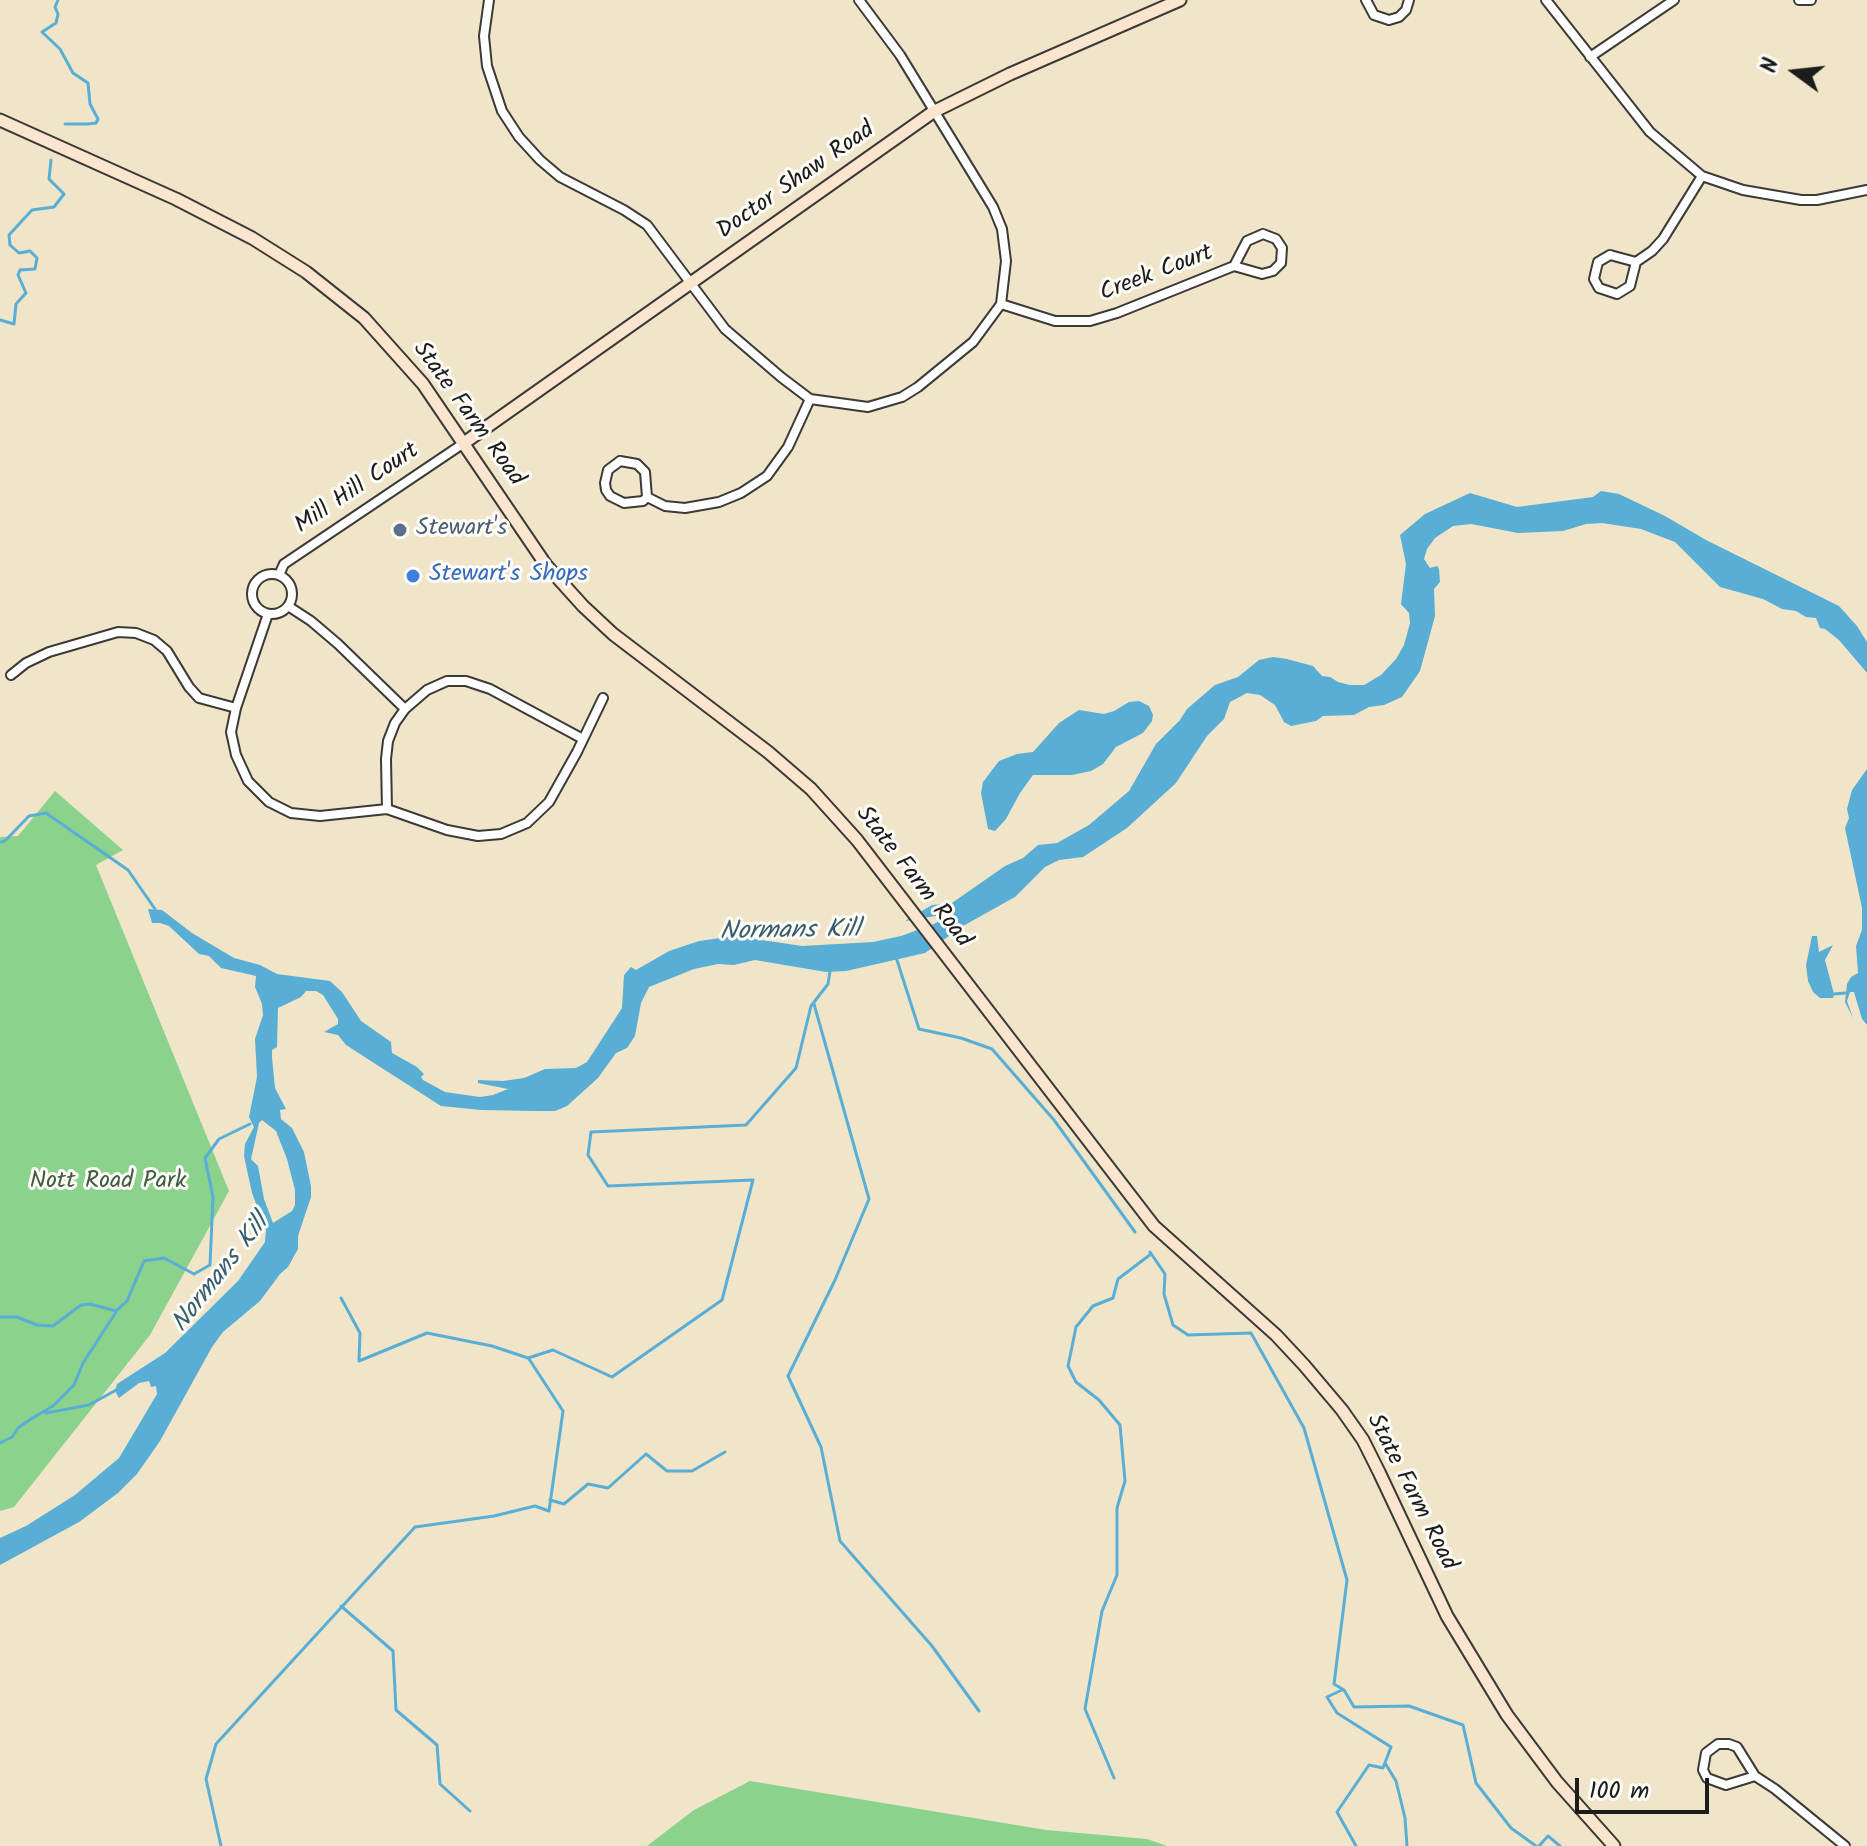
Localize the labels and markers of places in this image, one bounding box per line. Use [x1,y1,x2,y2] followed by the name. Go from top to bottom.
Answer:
[416,516,507,544] place label: Stewart's
[391,521,409,539] marker: Stewart's
[429,562,588,590] place label: Stewart's Shops
[404,567,422,585] marker: Stewart's Shops

